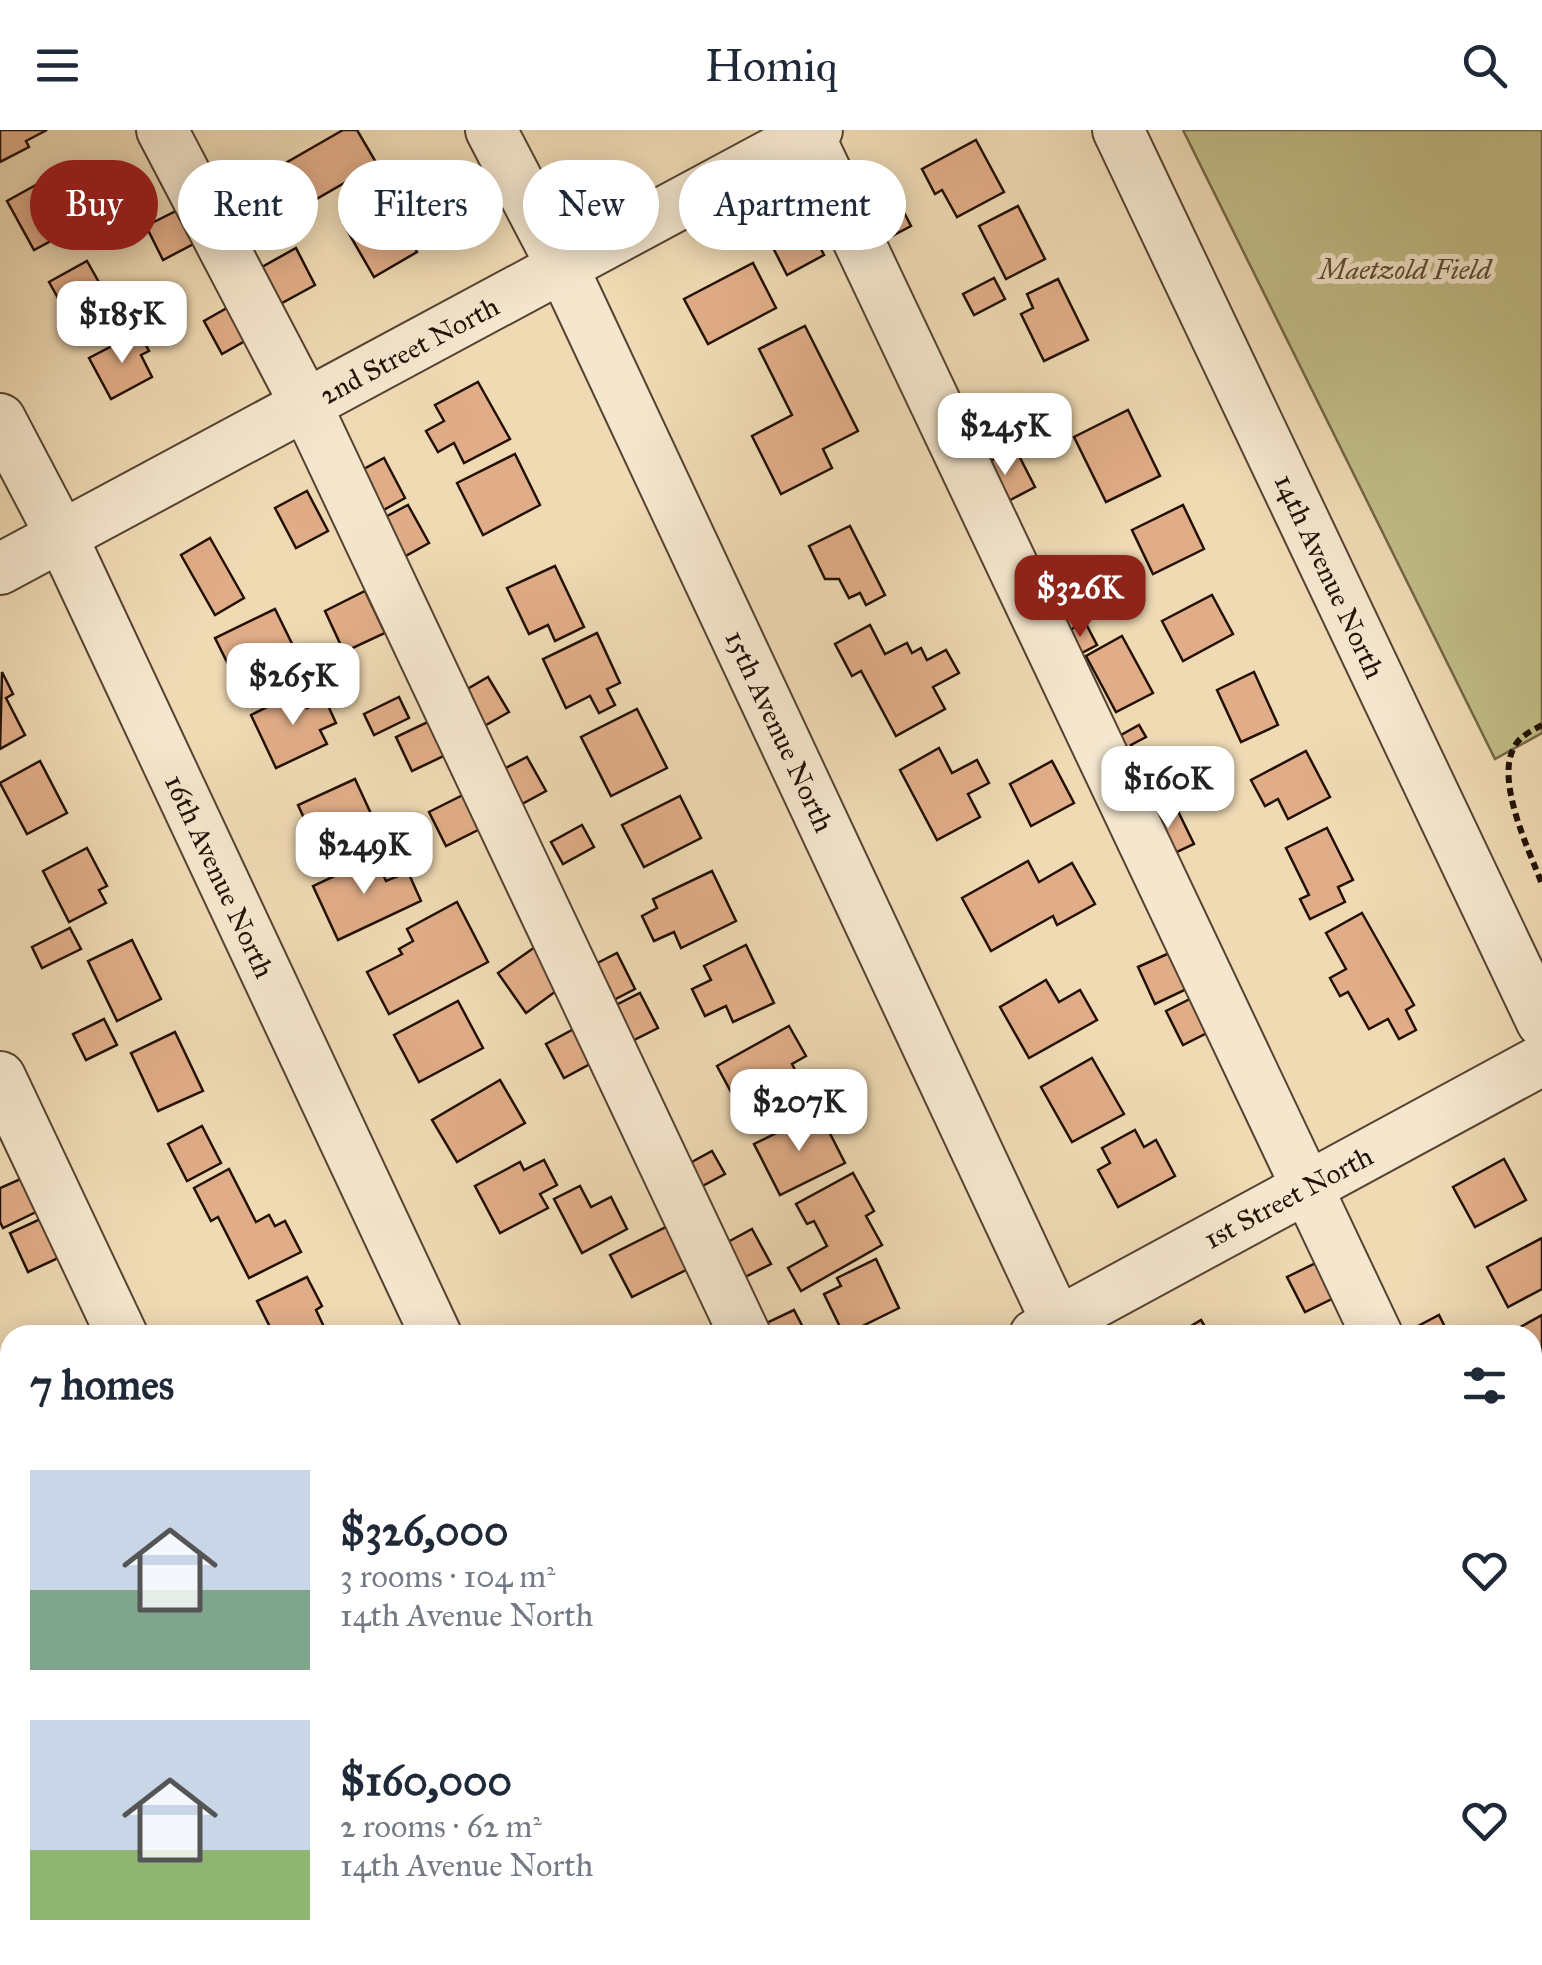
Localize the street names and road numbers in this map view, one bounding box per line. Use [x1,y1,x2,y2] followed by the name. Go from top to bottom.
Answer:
[314,288,505,412] street label: 2nd Street North
[1267,468,1392,684] street label: 14th Avenue North
[717,625,842,838] street label: 15th Avenue North
[157,769,282,984] street label: 16th Avenue North
[1198,1138,1379,1257] street label: 1st Street North

